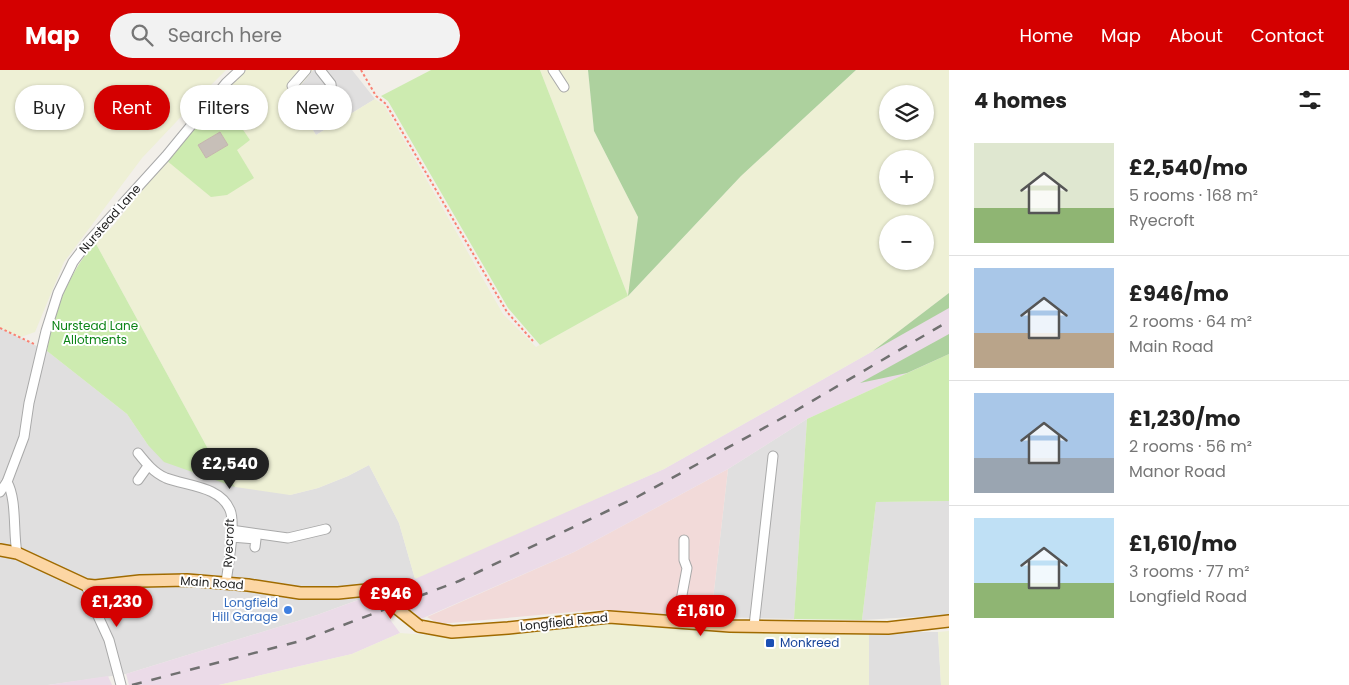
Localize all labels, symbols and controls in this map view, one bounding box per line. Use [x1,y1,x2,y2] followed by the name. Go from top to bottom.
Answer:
[110,13,460,58] search box
[25,19,80,52] text: Map
[128,21,156,49] icon: search
[168,22,282,49] text: Search here
[1019,23,1073,48] text: Home
[1101,23,1141,48] text: Map
[1169,23,1223,48] text: About
[1251,23,1324,48] text: Contact
[15,85,84,130] chip: Buy
[94,85,170,130] chip: Rent
[180,85,268,130] chip: Filters
[278,85,352,130] chip: New
[879,85,934,270] map controls
[879,85,934,140] button: layers
[974,86,1067,115] text: 4 homes
[1296,86,1324,114] icon: filters
[879,150,934,205] button: +
[1129,153,1248,182] text: £2,540/mo
[1014,163,1074,223] icon: home
[75,180,144,257] street label: Nurstead Lane
[1129,184,1258,207] text: 5 rooms · 168 m²
[1129,209,1195,232] text: Ryecroft
[879,215,934,270] button: −
[1129,279,1229,308] text: £946/mo
[1014,288,1074,348] icon: home
[1129,310,1252,333] text: 2 rooms · 64 m²
[52,317,138,348] park label: Nurstead Lane Allotments
[1129,335,1214,358] text: Main Road
[1129,404,1240,433] text: £1,230/mo
[1014,413,1074,473] icon: home
[1129,435,1252,458] text: 2 rooms · 56 m²
[189,448,271,490] pin: £2,540
[202,452,258,475] text: £2,540
[1129,460,1226,483] text: Manor Road
[219,518,238,568] street label: Ryecroft
[1129,529,1237,558] text: £1,610/mo
[1014,538,1074,598] icon: home
[1129,560,1249,583] text: 3 rooms · 77 m²
[180,572,244,593] street label: Main Road
[361,578,421,620] pin: £946
[370,582,412,605] text: £946
[1129,585,1247,608] text: Longfield Road
[76,586,158,628] pin: £1,230
[92,590,142,613] text: £1,230
[212,594,278,625] place label: Longfield Hill Garage
[660,594,742,637] pin: £1,610
[677,599,725,622] text: £1,610
[282,604,294,616] marker: Longfield Hill Garage
[519,608,609,635] street label: Longfield Road
[780,634,839,651] place label: Monkreed
[764,637,776,649] marker: Monkreed

